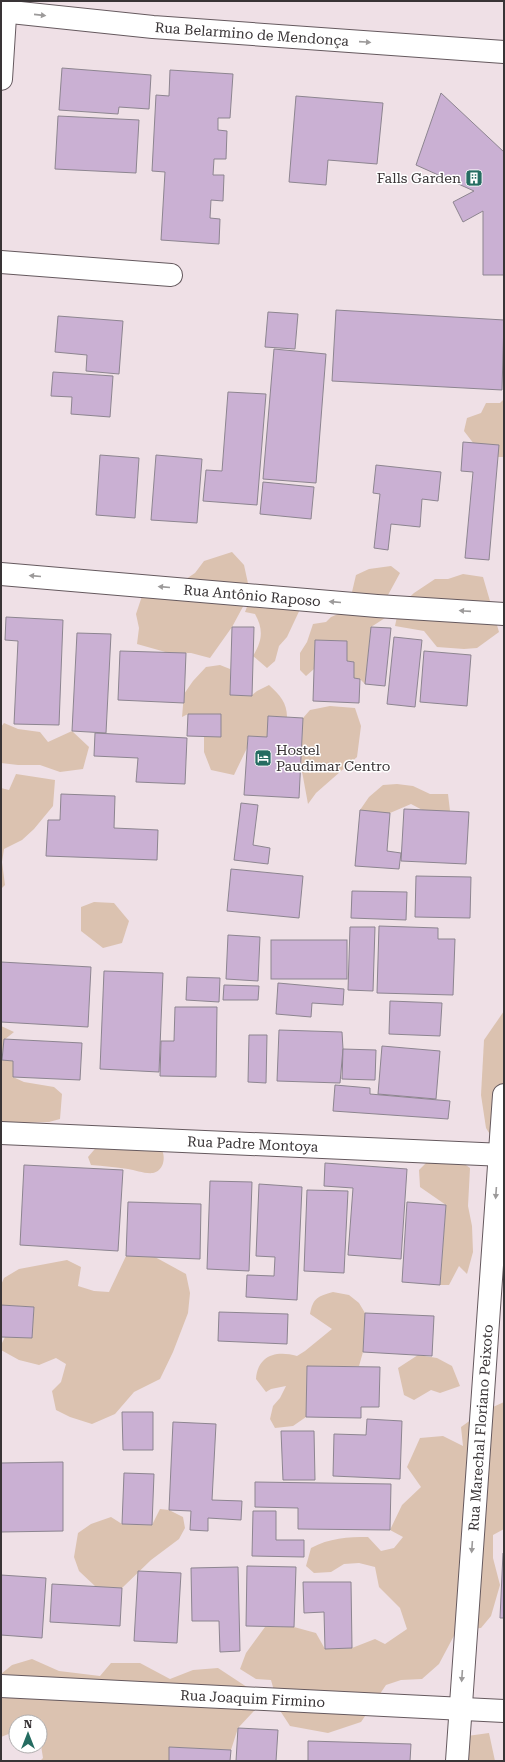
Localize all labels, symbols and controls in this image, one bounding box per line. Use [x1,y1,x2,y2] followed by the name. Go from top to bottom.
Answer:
[34,11,46,18] one-way arrow
[154,19,350,49] street label: Rua Belarmino de Mendonça
[359,38,371,45] one-way arrow
[464,168,484,188] building icon: Falls Garden
[377,170,461,186] place label: Falls Garden
[28,573,41,580] one-way arrow
[183,582,321,609] street label: Rua Antônio Raposo
[158,584,170,591] one-way arrow
[329,599,341,605] one-way arrow
[459,608,471,615] one-way arrow
[276,742,390,774] place label: Hostel Paudimar Centro
[253,748,273,768] hotel icon: Hostel Paudimar Centro
[187,1133,319,1155] street label: Rua Padre Montoya
[493,1187,500,1199] one-way arrow
[465,1324,496,1532] street label: Rua Marechal Floriano Peixoto
[468,1541,475,1553] one-way arrow
[459,1670,466,1682] one-way arrow
[180,1687,325,1710] street label: Rua Joaquim Firmino
[8,1714,48,1754] north arrow
[24,1718,33,1731] text: N

